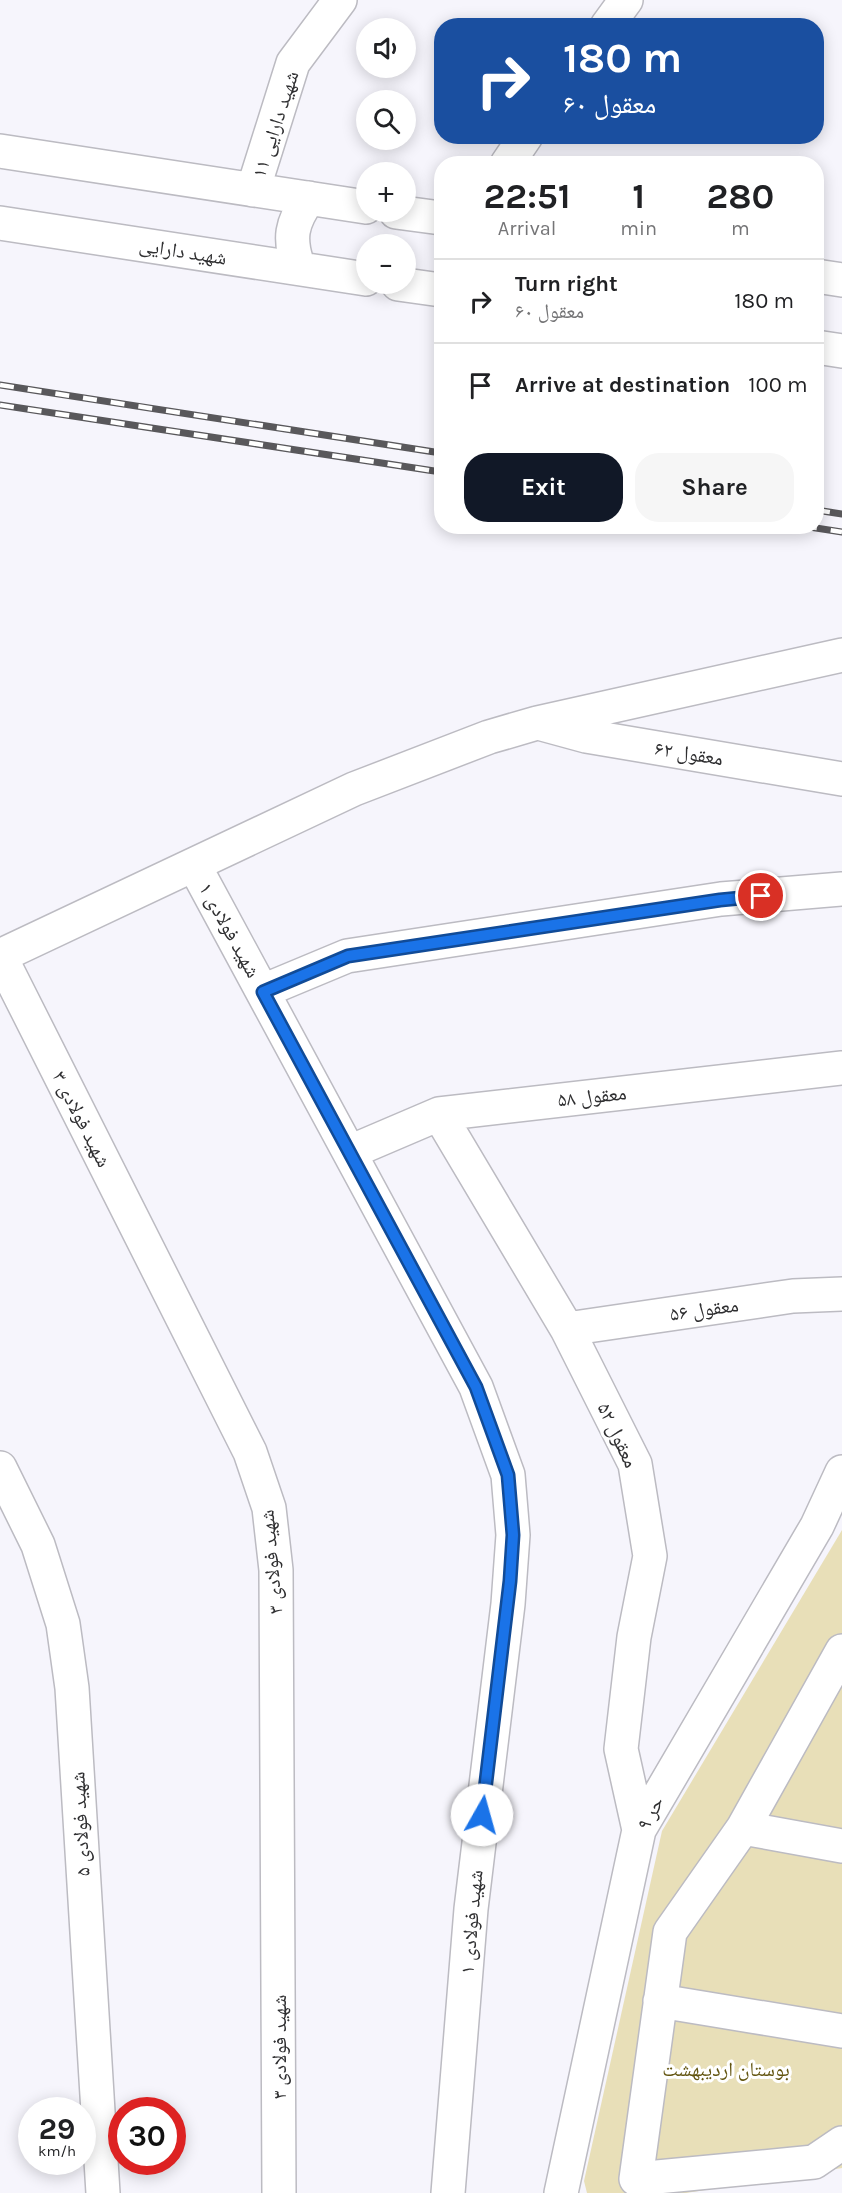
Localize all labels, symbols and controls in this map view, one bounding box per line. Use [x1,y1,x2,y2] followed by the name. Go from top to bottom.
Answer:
[356,18,416,294] map controls
[356,18,416,78] button: sound
[563,33,682,83] text: 180 m
[464,42,542,120] icon: right
[247,68,304,181] street label: شهید دارایی ۱۱
[563,88,656,120] text: معقول ۶۰
[356,90,416,150] button: search
[356,162,416,222] button: +
[484,175,571,217] text: 22:51
[632,175,645,217] text: 1
[707,175,774,217] text: 280
[498,217,556,240] text: Arrival
[620,217,657,240] text: min
[731,217,750,240] text: m
[137,233,228,270] street label: شهید دارایی
[356,234,416,294] button: −
[515,271,618,297] text: Turn right
[464,285,497,318] icon: right
[734,288,794,314] text: 180 m
[515,300,584,323] text: معقول ۶۰
[464,369,497,402] icon: arrive
[515,372,730,398] text: Arrive at destination
[748,372,808,398] text: 100 m
[464,453,623,522] button: Exit
[635,453,794,522] button: Share
[653,737,725,770] street label: معقول ۶۲
[735,870,786,921] pin
[194,879,265,982] street label: شهید فولادی ۱
[744,879,777,912] icon: arrive
[48,1067,116,1171] street label: شهید فولادی ۳
[556,1081,628,1112] street label: معقول ۵۸
[668,1293,740,1326] street label: معقول ۵۶
[593,1399,643,1471] street label: معقول ۵۲
[255,1509,288,1615] street label: شهید فولادی ۳
[66,1771,95,1877] street label: شهید فولادی ۵
[450,1783,514,1847] position arrow
[632,1792,669,1834] street label: حر ۹
[455,1869,488,1975] street label: شهید فولادی ۱
[268,1995,291,2099] street label: شهید فولادی ۳
[662,2058,790,2081] park label: بوستان اردیبهشت
[108,2097,186,2175] speed limit sign: 30
[39,2111,75,2147] text: 29
[38,2142,76,2160] text: km/h

